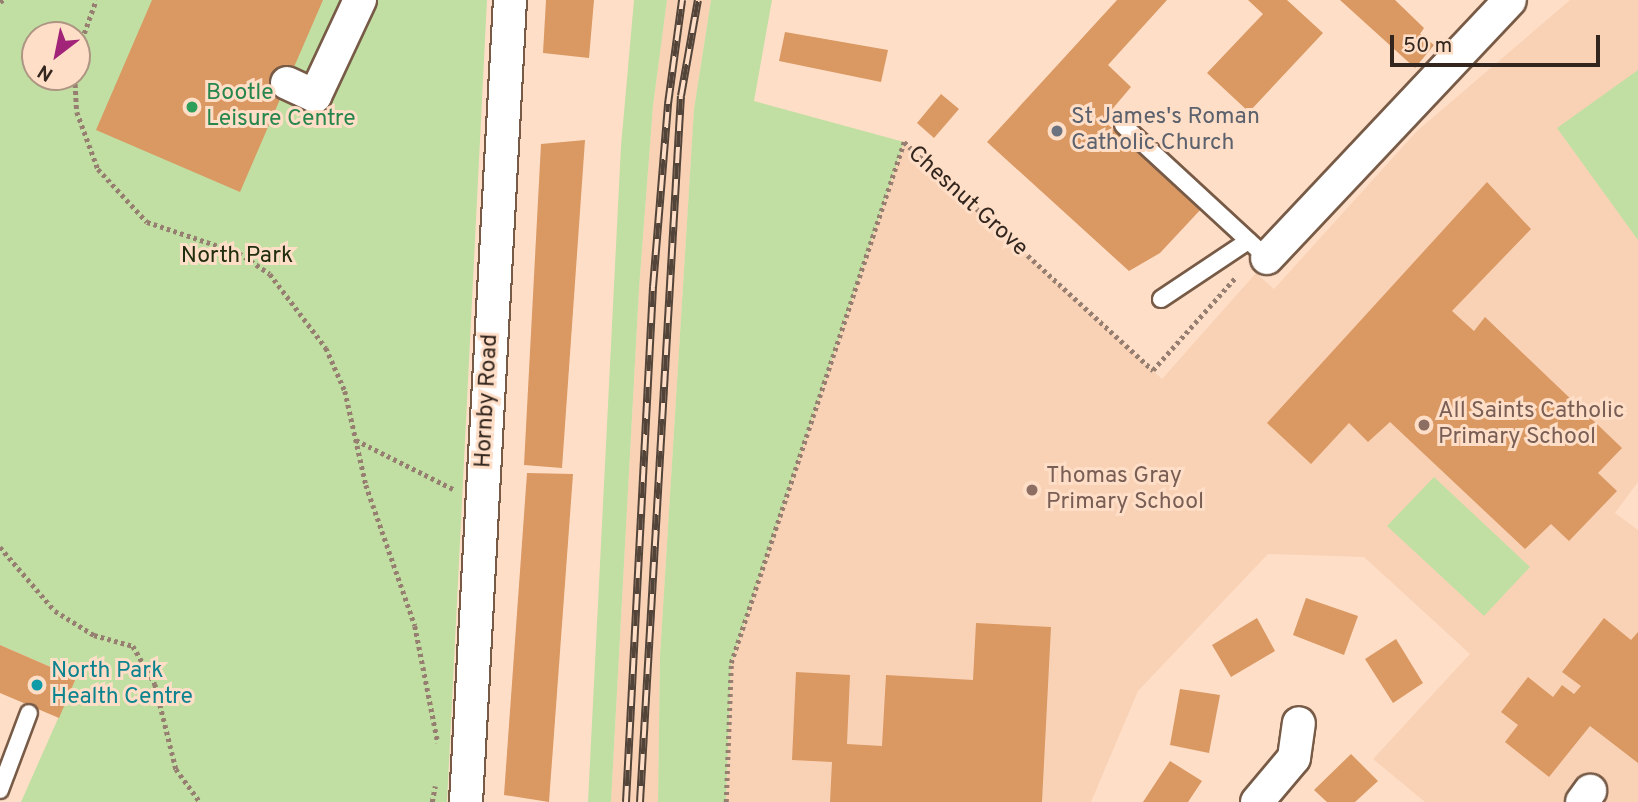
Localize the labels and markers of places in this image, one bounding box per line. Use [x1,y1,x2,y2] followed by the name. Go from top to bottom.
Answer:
[206,80,356,134] place label: Bootle Leisure Centre
[184,99,200,115] marker: Bootle Leisure Centre
[1071,104,1260,158] place label: St James's Roman Catholic Church
[1049,123,1065,139] marker: St James's Roman Catholic Church
[1438,398,1624,452] place label: All Saints Catholic Primary School
[1416,417,1432,433] marker: All Saints Catholic Primary School
[1046,463,1204,517] place label: Thomas Gray Primary School
[1024,482,1040,498] marker: Thomas Gray Primary School
[51,658,193,712] place label: North Park Health Centre
[29,677,45,693] marker: North Park Health Centre

